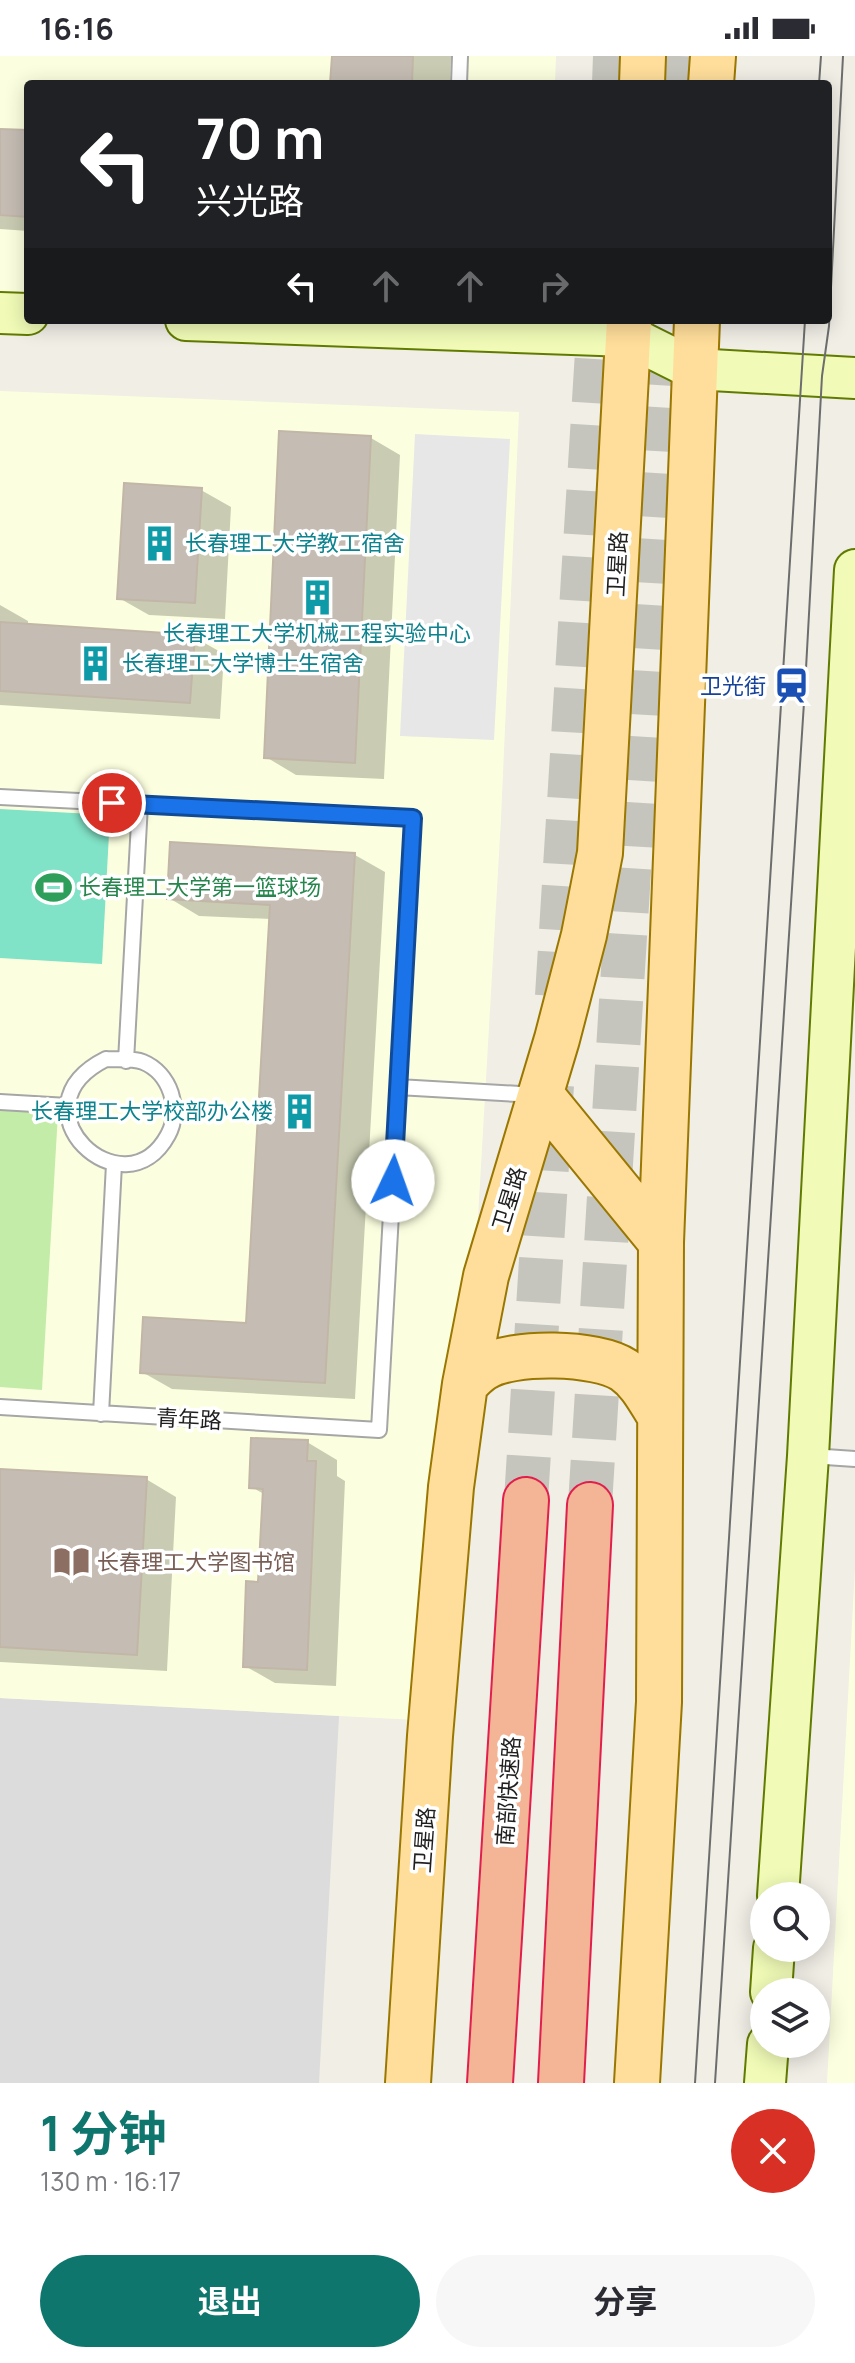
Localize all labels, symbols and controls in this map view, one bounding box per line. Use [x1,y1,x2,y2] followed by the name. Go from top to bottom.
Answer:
[40,8,114,49] text: 16:16
[196,99,324,176] text: 70 m
[64,112,168,216] icon: left
[196,176,304,225] text: 兴光路
[280,264,324,308] icon: left
[364,264,408,308] icon: ahead
[448,264,492,308] icon: ahead
[532,264,576,308] icon: right
[140,524,178,562] building icon: 长春理工大学教工宿舍
[185,528,405,558] place label: 长春理工大学教工宿舍
[600,530,634,598] street label: 卫星路
[298,578,336,616] building icon: 长春理工大学机械工程实验中心
[163,618,471,648] place label: 长春理工大学机械工程实验中心
[77,644,115,682] building icon: 长春理工大学博士生宿舍
[122,648,364,678] place label: 长春理工大学博士生宿舍
[773,667,811,705] station icon: 卫光街
[700,671,766,701] place label: 卫光街
[78,769,146,837] pin
[90,781,134,825] icon: arrive
[34,868,72,906] sports icon: 长春理工大学第一篮球场
[79,872,321,902] place label: 长春理工大学第一篮球场
[280,1092,318,1130] building icon: 长春理工大学校部办公楼
[31,1096,273,1126] place label: 长春理工大学校部办公楼
[351,1139,435,1223] position arrow
[485,1163,533,1235] street label: 卫星路
[155,1402,223,1436] street label: 青年路
[52,1543,90,1581] library icon: 长春理工大学图书馆
[97,1547,295,1577] place label: 长春理工大学图书馆
[489,1735,527,1847] street label: 南部快速路
[407,1806,441,1874] street label: 卫星路
[750,1882,830,2058] map controls
[750,1882,830,1962] button: search
[750,1978,830,2058] button: layers
[40,2100,167,2165] text: 1 分钟
[731,2109,815,2193] button: close
[40,2163,181,2199] text: 130 m · 16:17
[40,2255,420,2347] button: 退出
[436,2255,815,2347] button: 分享

